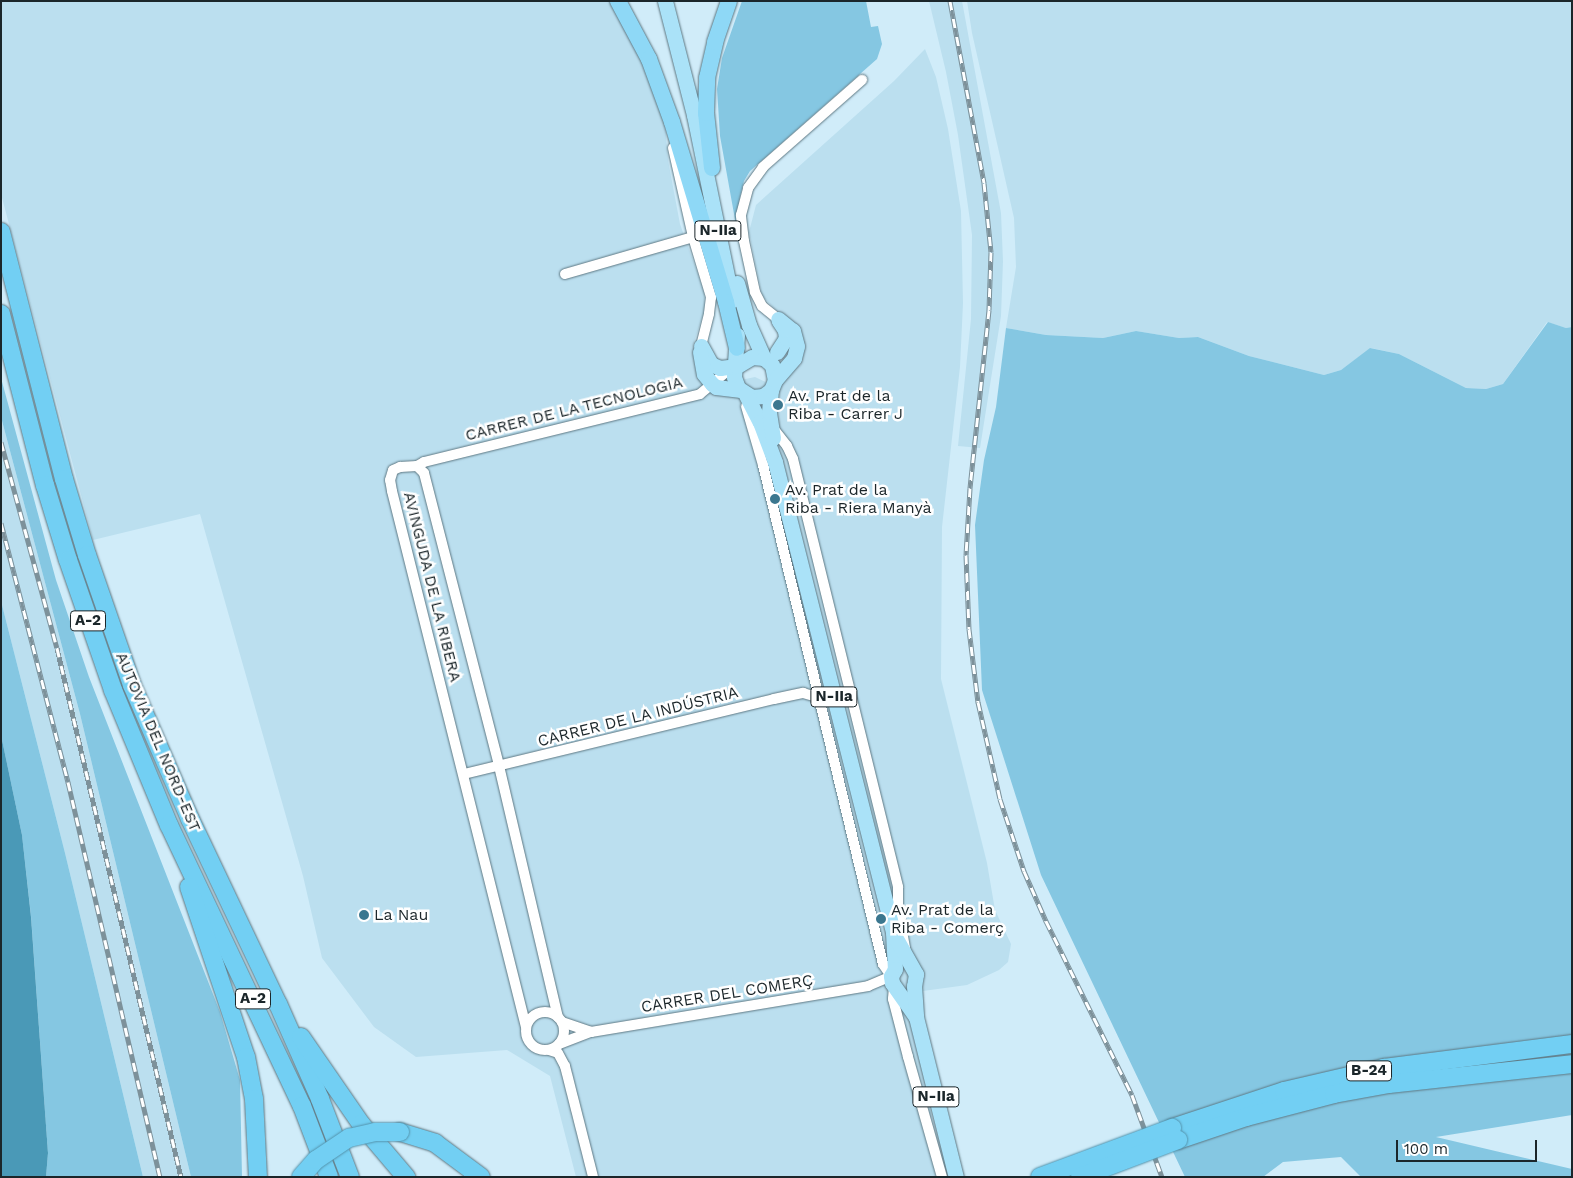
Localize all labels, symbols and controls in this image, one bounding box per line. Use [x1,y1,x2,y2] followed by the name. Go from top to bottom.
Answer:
[694,218,742,244] road number: N-IIa
[463,373,685,445] street label: CARRER DE LA TECNOLOGIA
[788,386,904,424] place label: Av. Prat de la Riba - Carrer J
[772,399,784,411] marker: Av. Prat de la Riba - Carrer J
[785,480,932,518] place label: Av. Prat de la Riba - Riera Manyà
[399,489,465,685] street label: AVINGUDA DE LA RIBERA
[769,493,781,505] marker: Av. Prat de la Riba - Riera Manyà
[69,608,107,634] road number: A-2
[111,649,205,835] street label: AUTOVIA DEL NORD-EST
[535,683,741,751] street label: CARRER DE LA INDÚSTRIA
[810,684,858,710] road number: N-IIa
[891,900,1004,938] place label: Av. Prat de la Riba - Comerç
[374,905,429,925] place label: La Nau
[358,909,370,921] marker: La Nau
[875,913,887,925] marker: Av. Prat de la Riba - Comerç
[639,971,815,1017] street label: CARRER DEL COMERÇ
[234,986,272,1012] road number: A-2
[1345,1058,1393,1084] road number: B-24
[912,1084,960,1110] road number: N-IIa
[1398,1130,1539,1162] scale bar
[1404,1140,1448,1158] text: 100 m

